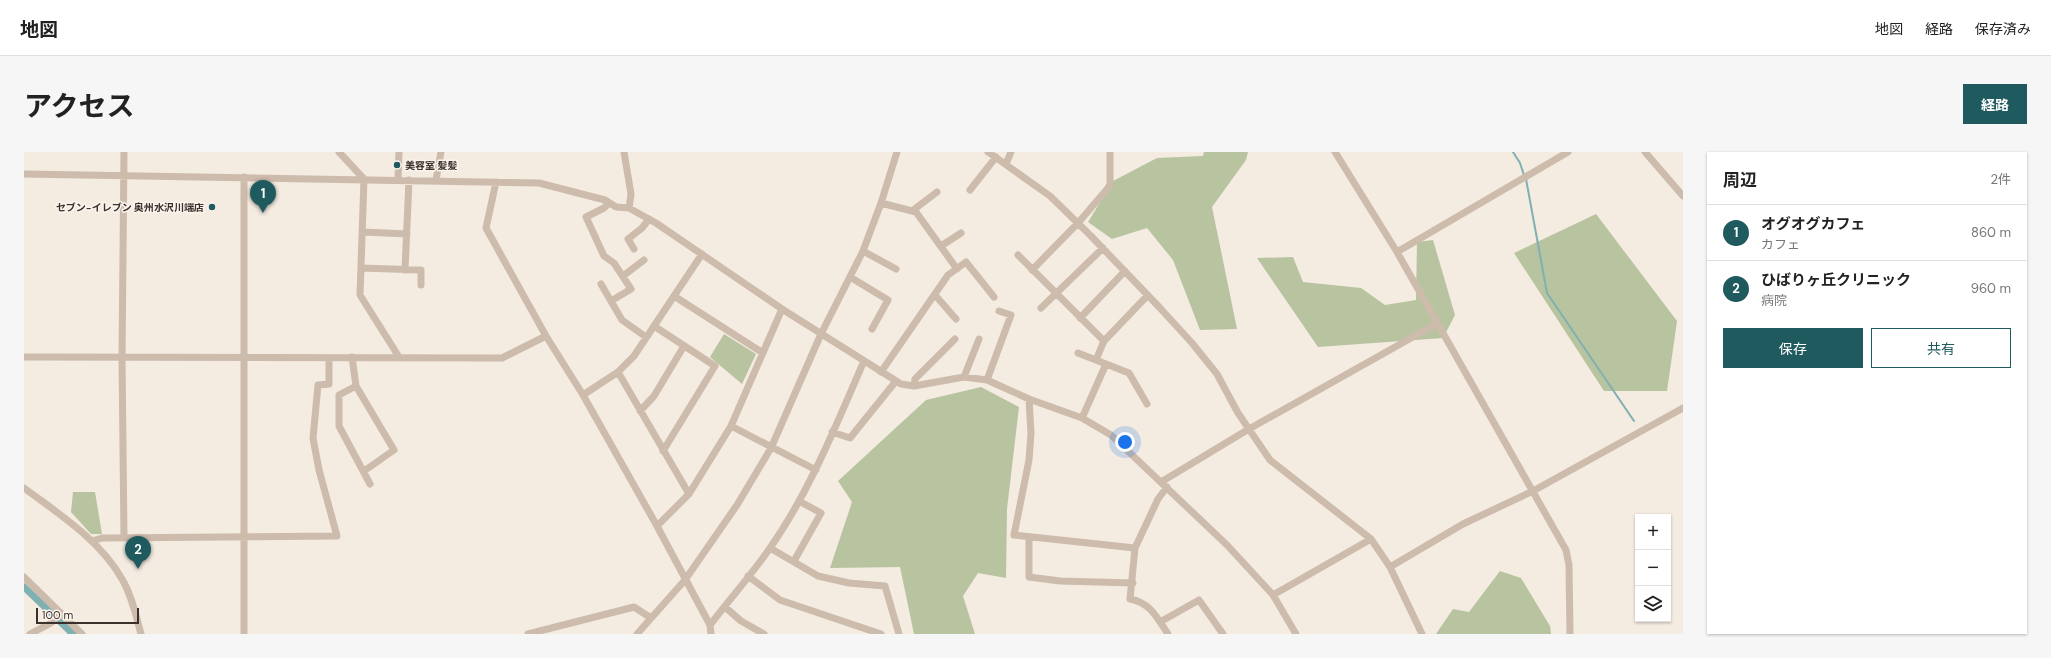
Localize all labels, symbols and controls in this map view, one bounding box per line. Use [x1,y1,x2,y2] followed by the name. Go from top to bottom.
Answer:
[20,17,58,42] text: 地図
[1875,20,1903,38] text: 地図
[1925,20,1953,38] text: 経路
[1975,20,2031,38] text: 保存済み
[1963,84,2027,124] button: 経路
[24,88,135,125] text: アクセス
[405,159,457,172] place label: 美容室 髪髪
[392,160,402,170] marker: 美容室 髪髪
[1723,169,1757,191] text: 周辺
[1991,171,2011,188] text: 2件
[250,180,276,213] pin: 1
[56,201,204,214] place label: セブン-イレブン 奥州水沢川端店
[207,202,217,212] marker: セブン-イレブン 奥州水沢川端店
[1761,214,1865,234] text: オグオグカフェ
[1734,224,1738,241] text: 1
[1971,224,2011,241] text: 860 m
[1761,236,1800,253] text: カフェ
[1761,270,1911,290] text: ひばりヶ丘クリニック
[1732,280,1740,297] text: 2
[1971,280,2011,297] text: 960 m
[1761,292,1787,309] text: 病院
[1723,328,1863,368] button: 保存
[1871,328,2011,368] button: 共有
[1115,432,1135,452] your location
[1635,514,1671,622] map controls
[1635,514,1671,550] button: +
[125,536,151,569] pin: 2
[1635,550,1671,586] button: −
[1635,586,1671,622] button: layers
[36,606,139,625] scale bar
[42,608,73,622] text: 100 m

